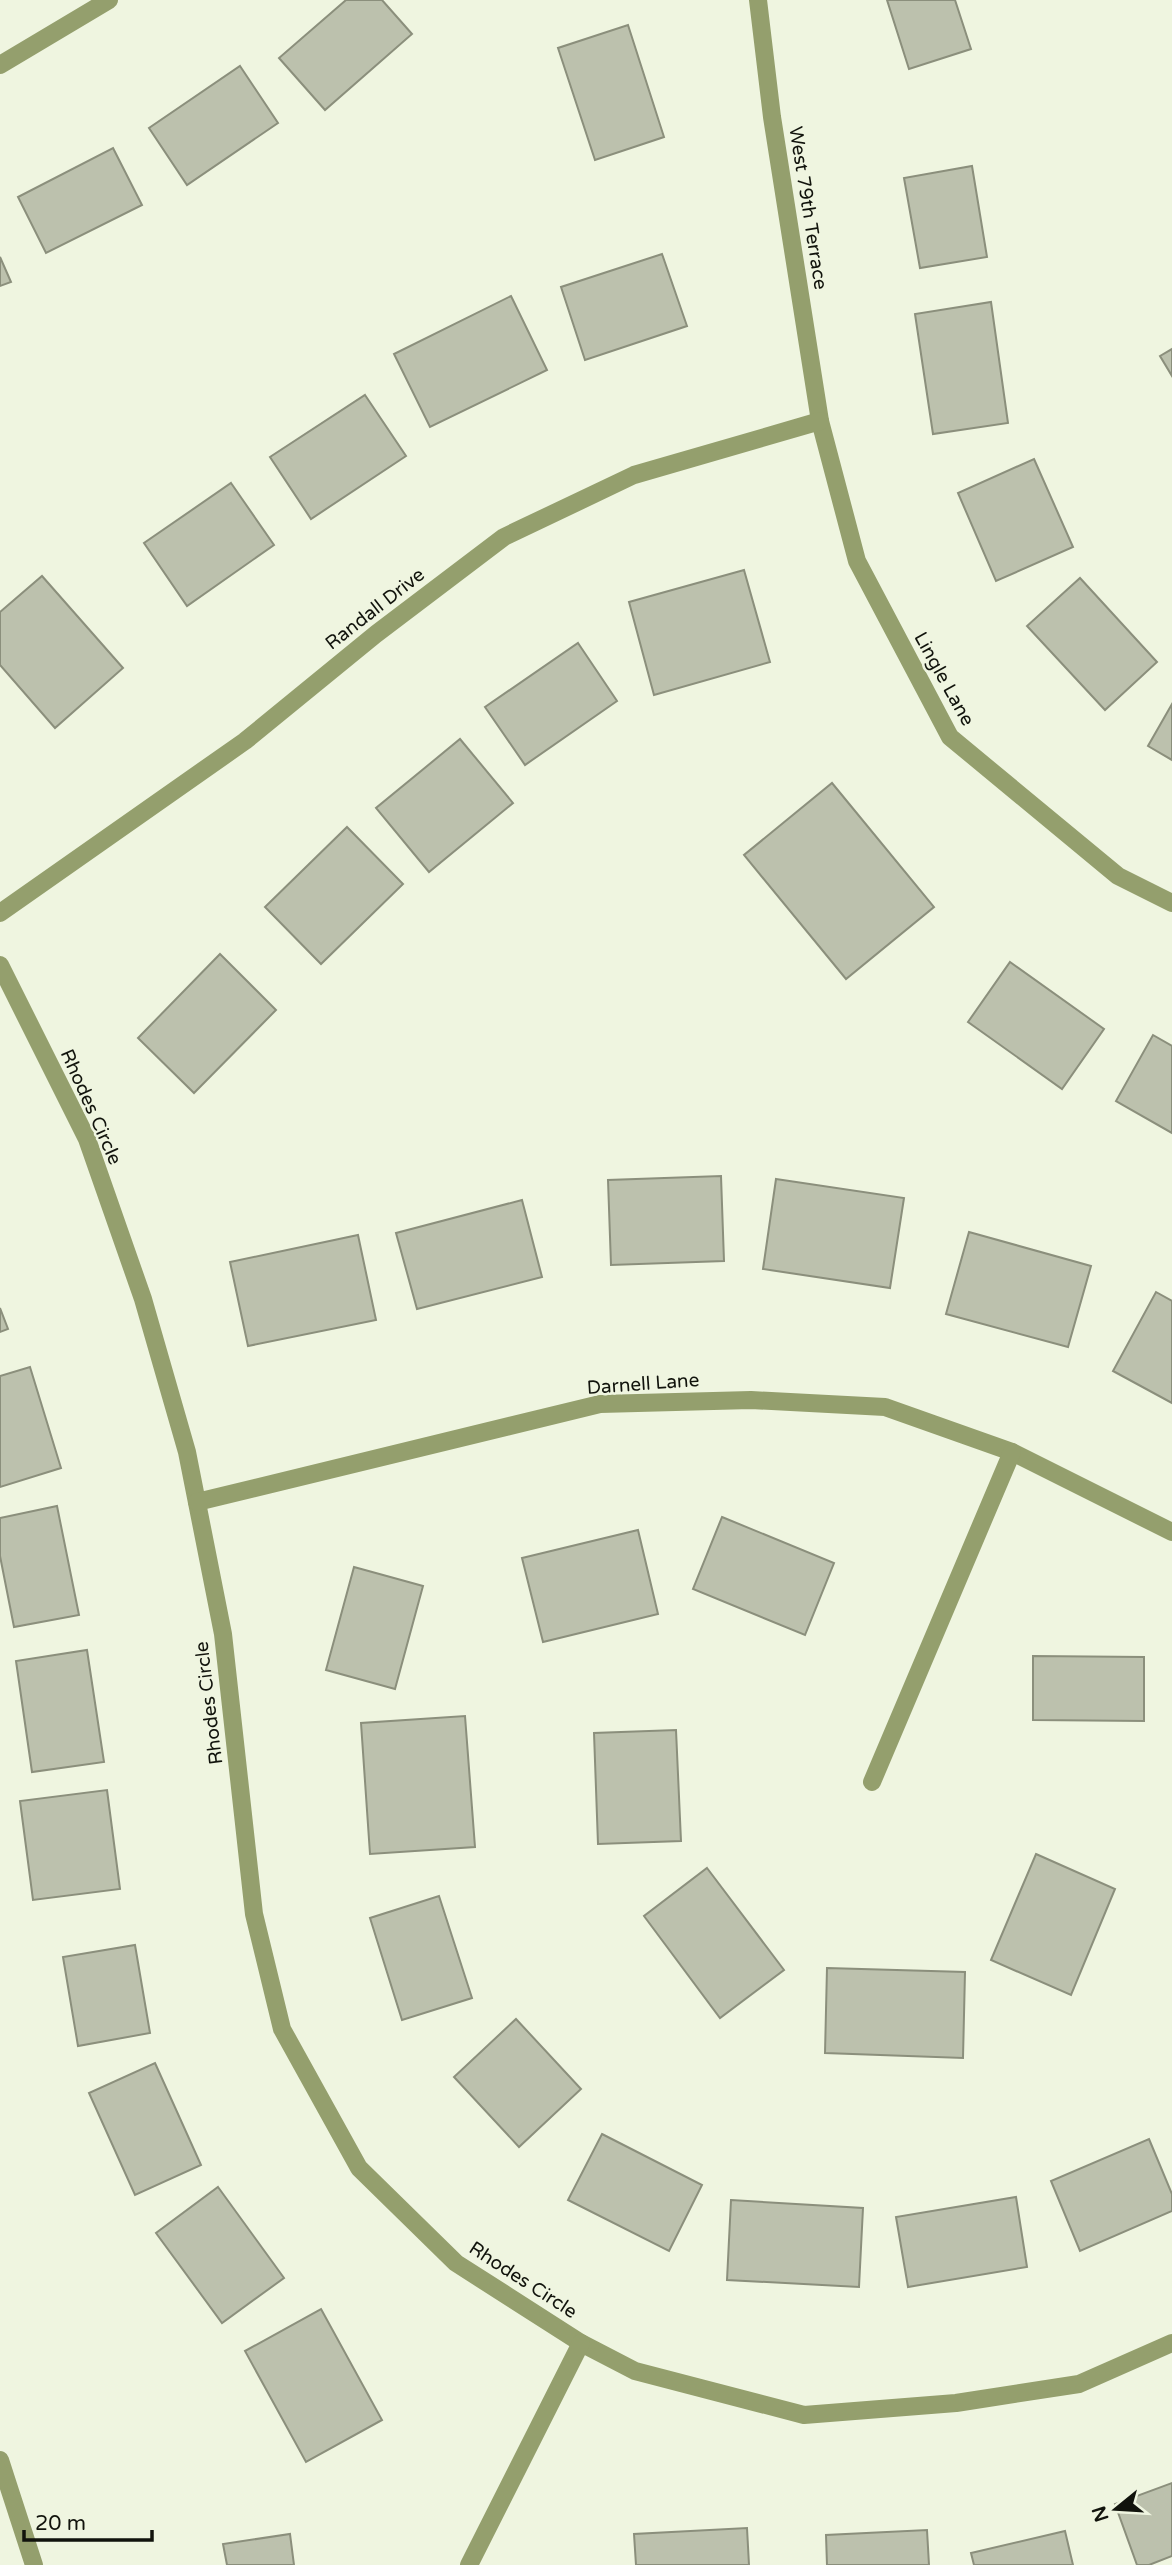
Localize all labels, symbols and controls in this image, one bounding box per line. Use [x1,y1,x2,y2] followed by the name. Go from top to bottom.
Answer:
[784,125,832,291] street label: West 79th Terrace
[321,563,429,655] street label: Randall Drive
[909,628,979,730] street label: Lingle Lane
[56,1046,126,1168] street label: Rhodes Circle
[586,1369,700,1399] street label: Darnell Lane
[191,1640,227,1766] street label: Rhodes Circle
[465,2237,581,2323] street label: Rhodes Circle
[1081,2474,1151,2544] north arrow
[24,2498,152,2542] scale bar
[1088,2503,1114,2525] text: N
[35,2511,86,2536] text: 20 m

